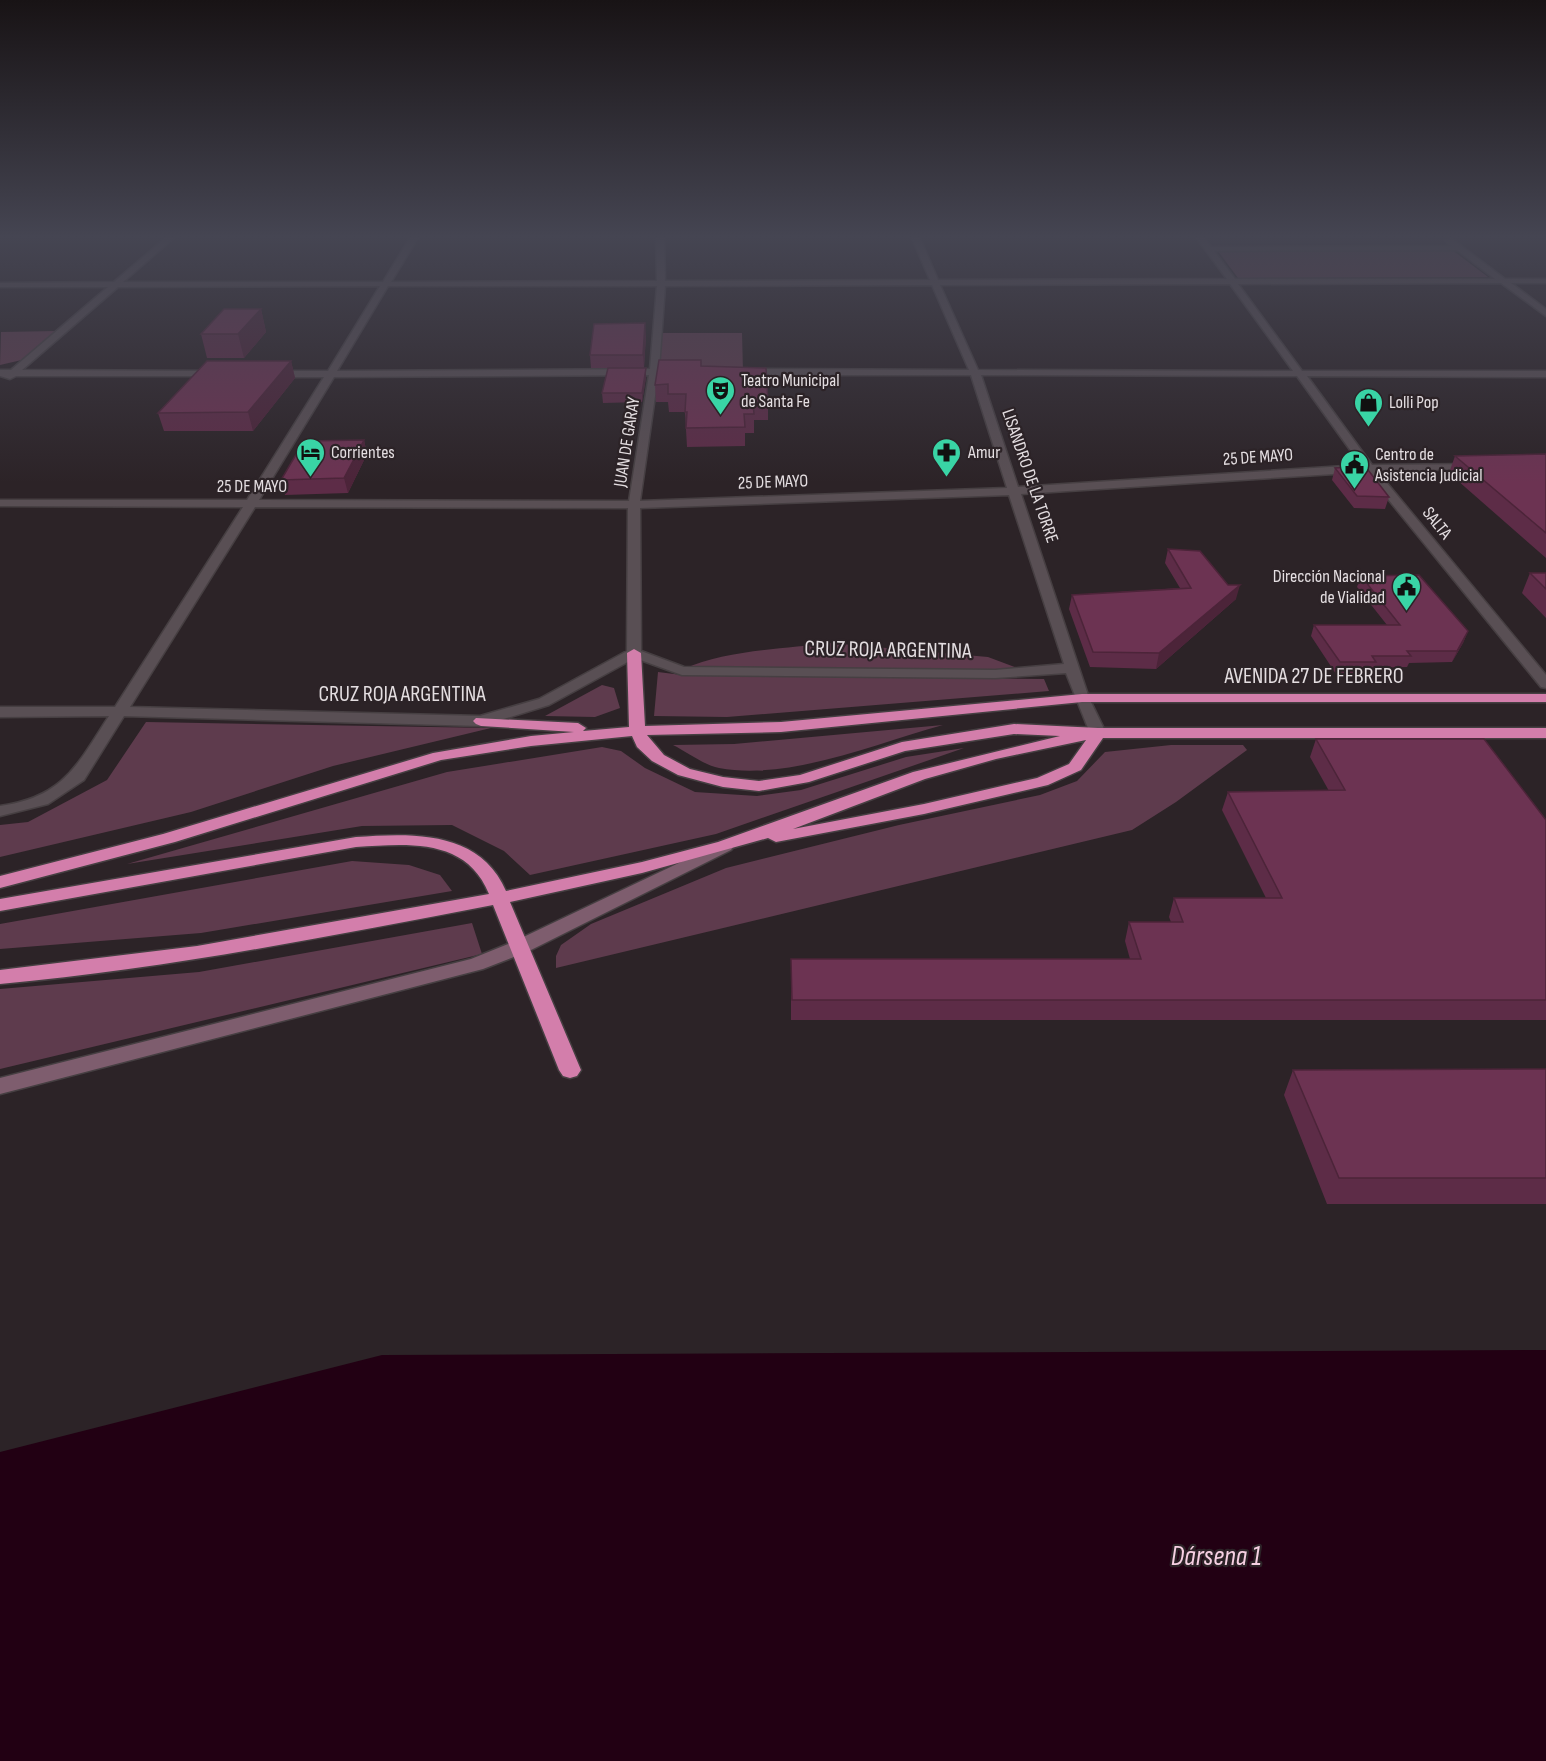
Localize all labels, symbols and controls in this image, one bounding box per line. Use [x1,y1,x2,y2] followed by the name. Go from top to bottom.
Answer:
[741,370,840,412] place label: Teatro Municipal de Santa Fe
[704,374,736,416] theatre icon: Teatro Municipal de Santa Fe
[1352,386,1384,428] shop icon: Lolli Pop
[1389,392,1439,413] place label: Lolli Pop
[609,395,645,489] street label: JUAN DE GARAY
[997,406,1063,546] street label: LISANDRO DE LA TORRE
[294,436,326,478] hotel icon: Corrientes
[931,436,963,478] pharmacy icon: Amur
[331,442,395,463] place label: Corrientes
[967,442,1000,463] place label: Amur
[1222,444,1294,470] street label: 25 DE MAYO
[1374,444,1483,486] place label: Centro de Asistencia Judicial
[1338,448,1370,490] public building icon: Centro de Asistencia Judicial
[738,470,808,494] street label: 25 DE MAYO
[217,476,287,497] street label: 25 DE MAYO
[1418,503,1456,544] street label: SALTA
[1273,566,1385,608] place label: Dirección Nacional de Vialidad
[1390,570,1422,612] public building icon: Dirección Nacional de Vialidad
[804,635,972,665] street label: CRUZ ROJA ARGENTINA
[1223,663,1404,690] street label: AVENIDA 27 DE FEBRERO
[318,681,486,708] street label: CRUZ ROJA ARGENTINA
[1171,1540,1261,1573] water label: Dársena 1

